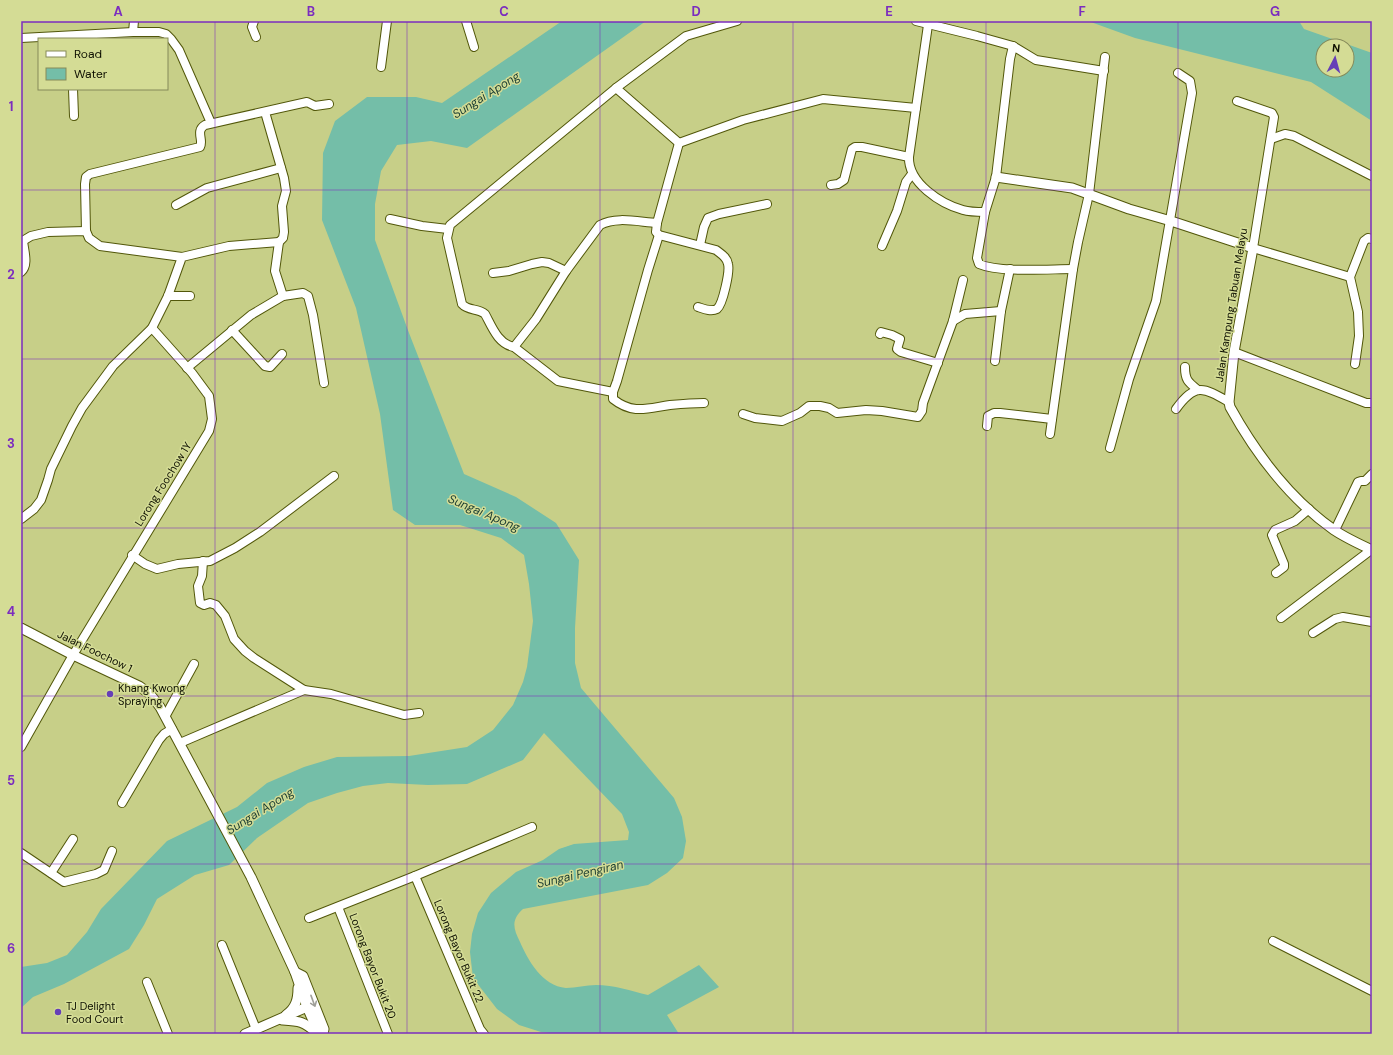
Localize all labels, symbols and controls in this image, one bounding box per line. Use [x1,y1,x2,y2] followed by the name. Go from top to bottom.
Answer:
[113,3,123,20] text: A
[307,3,315,20] text: B
[499,3,509,20] text: C
[691,3,701,20] text: D
[885,3,893,20] text: E
[1078,3,1086,20] text: F
[1270,3,1280,20] text: G
[38,38,168,90] legend
[1315,38,1355,78] north arrow
[1331,41,1341,55] text: N
[74,46,102,62] text: Road
[74,66,108,82] text: Water
[449,68,523,122] water label: Sungai Apong
[9,98,13,115] text: 1
[1212,227,1250,383] street label: Jalan Kampung Tabuan Melayu
[7,266,15,283] text: 2
[7,435,15,452] text: 3
[131,439,195,529] street label: Lorong Foochow 1Y
[446,491,523,535] water label: Sungai Apong
[7,603,15,620] text: 4
[55,627,135,675] street label: Jalan Foochow 1
[118,681,185,708] place label: Khang Kwong Spraying
[105,689,115,699] marker: Khang Kwong Spraying
[7,772,15,789] text: 5
[223,784,297,838] water label: Sungai Apong
[535,856,625,892] water label: Sungai Pengiran
[431,897,487,1005] street label: Lorong Bayor Bukit 22
[346,911,400,1021] street label: Lorong Bayor Bukit 20
[7,940,15,957] text: 6
[310,994,318,1006] one-way arrow
[66,999,124,1026] place label: TJ Delight Food Court
[53,1007,63,1017] marker: TJ Delight Food Court

